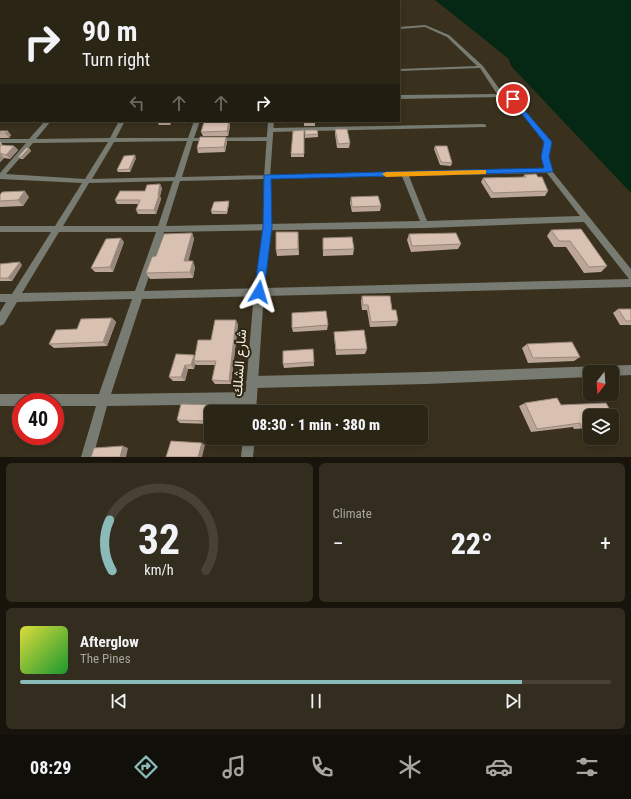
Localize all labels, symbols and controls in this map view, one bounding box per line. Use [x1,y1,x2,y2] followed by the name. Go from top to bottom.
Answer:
[82,15,138,48] text: 90 m
[16,16,68,68] icon: right
[82,49,150,70] text: Turn right
[496,82,530,116] pin
[502,88,524,110] icon: arrive
[126,92,148,114] icon: left
[168,92,190,114] icon: ahead
[210,92,232,114] icon: ahead
[252,92,274,114] icon: right
[238,271,280,313] position arrow
[229,329,252,398] street label: شارع الشلك
[583,365,619,401] north arrow
[583,365,619,445] map controls
[12,393,64,445] speed limit sign: 40
[583,409,619,445] button: layers
[252,416,380,434] text: 08:30 · 1 min · 380 m
[333,506,372,521] text: Climate
[138,514,180,563] text: 32
[451,526,493,561] text: 22°
[333,531,344,556] text: −
[600,531,611,556] text: +
[145,561,174,577] text: km/h
[80,633,139,651] text: Afterglow
[80,651,131,666] text: The Pines
[108,690,130,712] icon: previous
[305,690,327,712] icon: pause
[502,690,524,712] icon: next
[132,753,160,781] icon: directions
[220,753,248,781] icon: music
[308,753,336,781] icon: phone
[396,753,424,781] icon: climate
[485,753,513,781] icon: car
[573,753,601,781] icon: filters
[30,757,71,778] text: 08:29

